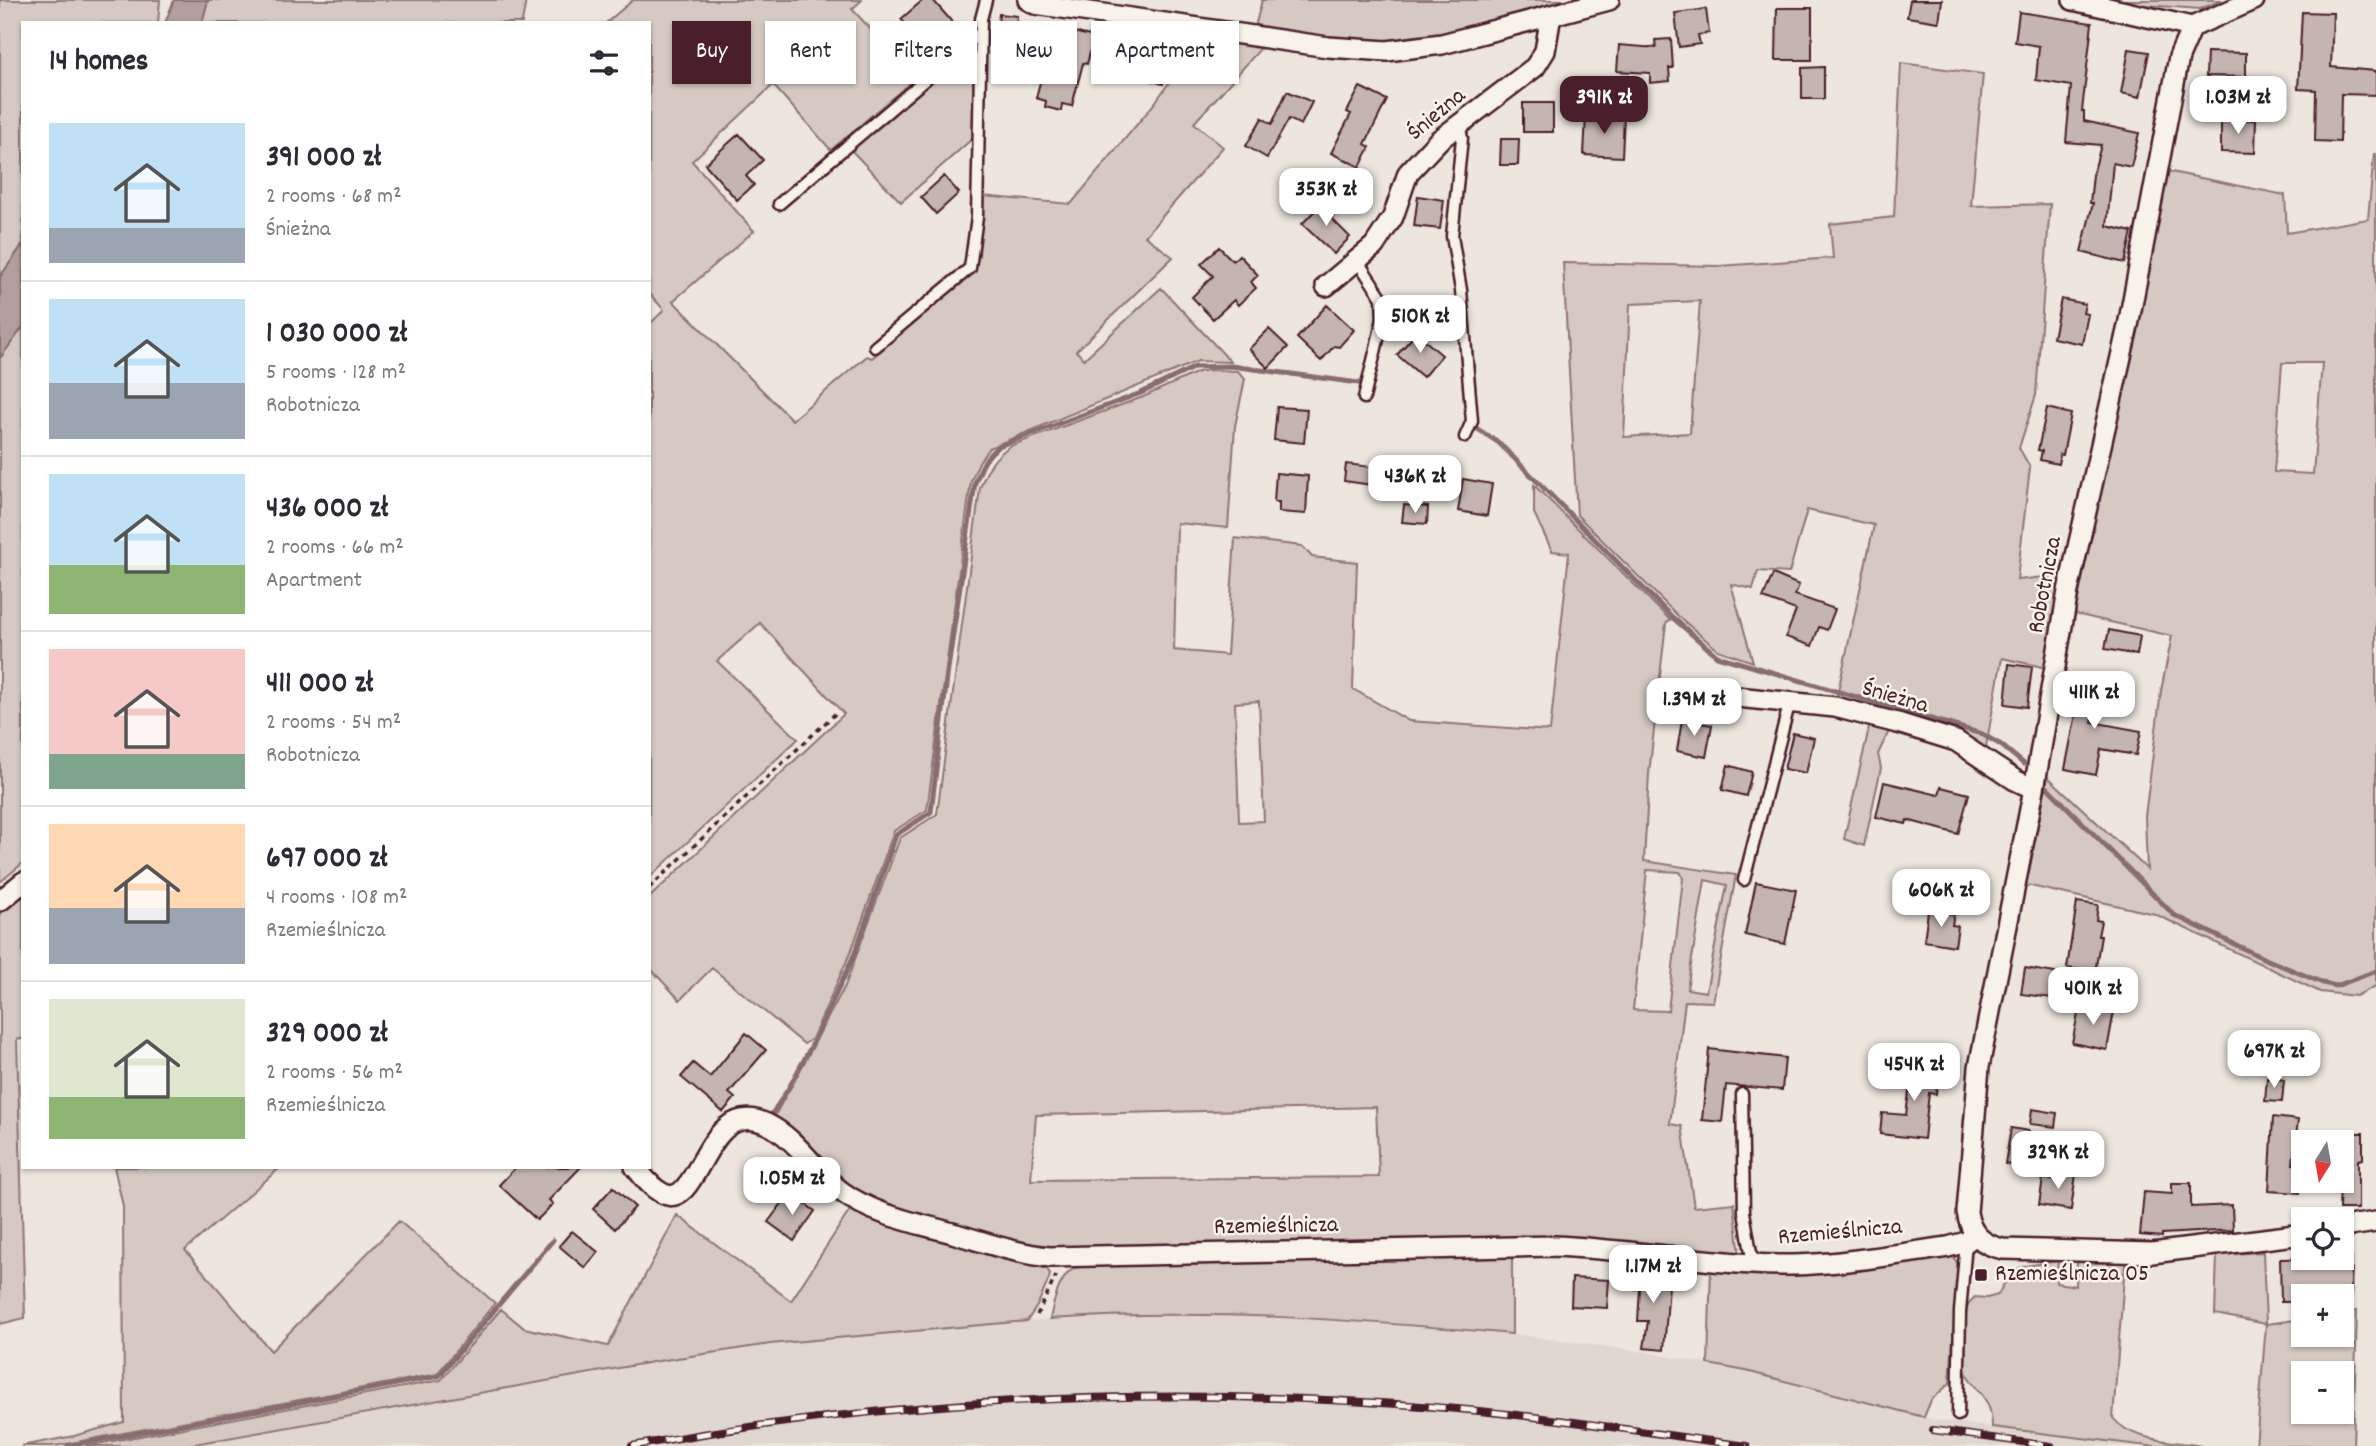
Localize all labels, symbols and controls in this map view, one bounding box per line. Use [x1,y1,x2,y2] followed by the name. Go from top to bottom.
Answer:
[672,21,751,84] chip: Buy
[765,21,856,84] chip: Rent
[870,21,977,84] chip: Filters
[991,21,1077,84] chip: New
[1091,21,1239,84] chip: Apartment
[49,42,148,85] text: 14 homes
[585,44,623,82] icon: filters
[1539,76,1669,136] pin: 391K zł
[2166,76,2310,136] pin: 1.03M zł
[1400,80,1474,150] street label: Śnieżna
[1576,82,1632,115] text: 391K zł
[2206,82,2270,115] text: 1.03M zł
[266,138,381,181] text: 391 000 zł
[105,151,189,235] icon: home
[1261,168,1391,228] pin: 353K zł
[1295,174,1357,207] text: 353K zł
[266,181,402,214] text: 2 rooms · 68 m²
[266,214,331,247] text: Śnieżna
[1355,296,1485,355] pin: 510K zł
[1391,301,1449,334] text: 510K zł
[266,314,407,357] text: 1 030 000 zł
[105,327,189,411] icon: home
[266,357,406,390] text: 5 rooms · 128 m²
[266,390,360,423] text: Robotnicza
[1350,456,1480,515] pin: 436K zł
[1384,461,1446,494] text: 436K zł
[266,489,388,532] text: 436 000 zł
[105,502,189,586] icon: home
[266,532,404,565] text: 2 rooms · 66 m²
[2020,533,2072,636] street label: Robotnicza
[266,565,362,598] text: Apartment
[266,664,373,707] text: 411 000 zł
[1858,672,1933,724] street label: Śnieżna
[2029,672,2159,731] pin: 411K zł
[105,677,189,761] icon: home
[2069,677,2119,710] text: 411K zł
[1622,678,1766,738] pin: 1.39M zł
[1663,684,1725,717] text: 1.39M zł
[266,707,401,740] text: 2 rooms · 54 m²
[266,740,360,773] text: Robotnicza
[266,839,388,882] text: 697 000 zł
[105,852,189,936] icon: home
[1876,870,2006,929] pin: 606K zł
[1908,875,1974,908] text: 606K zł
[266,882,407,915] text: 4 rooms · 108 m²
[266,915,385,948] text: Rzemieślnicza
[2028,968,2158,1027] pin: 401K zł
[2064,973,2122,1006] text: 401K zł
[266,1014,388,1057] text: 329 000 zł
[105,1027,189,1111] icon: home
[2209,1030,2339,1090] pin: 697K zł
[2243,1036,2305,1069] text: 697K zł
[1849,1044,1979,1103] pin: 454K zł
[1884,1049,1944,1082] text: 454K zł
[266,1057,403,1090] text: 2 rooms · 56 m²
[266,1090,385,1123] text: Rzemieślnicza
[2291,1130,2354,1194] north arrow
[2291,1130,2354,1424] map controls
[1993,1132,2123,1191] pin: 329K zł
[2027,1137,2089,1170] text: 329K zł
[720,1158,864,1217] pin: 1.05M zł
[759,1163,825,1196] text: 1.05M zł
[2291,1207,2354,1270] button: locate
[1214,1209,1339,1245] street label: Rzemieślnicza
[1777,1211,1904,1255] street label: Rzemieślnicza
[1581,1246,1725,1305] pin: 1.17M zł
[1625,1251,1681,1284] text: 1.17M zł
[1995,1258,2149,1292] place label: Rzemieślnicza 05
[1973,1267,1989,1283] marker: Rzemieślnicza 05
[2291,1284,2354,1347] button: +
[2291,1361,2354,1424] button: −

